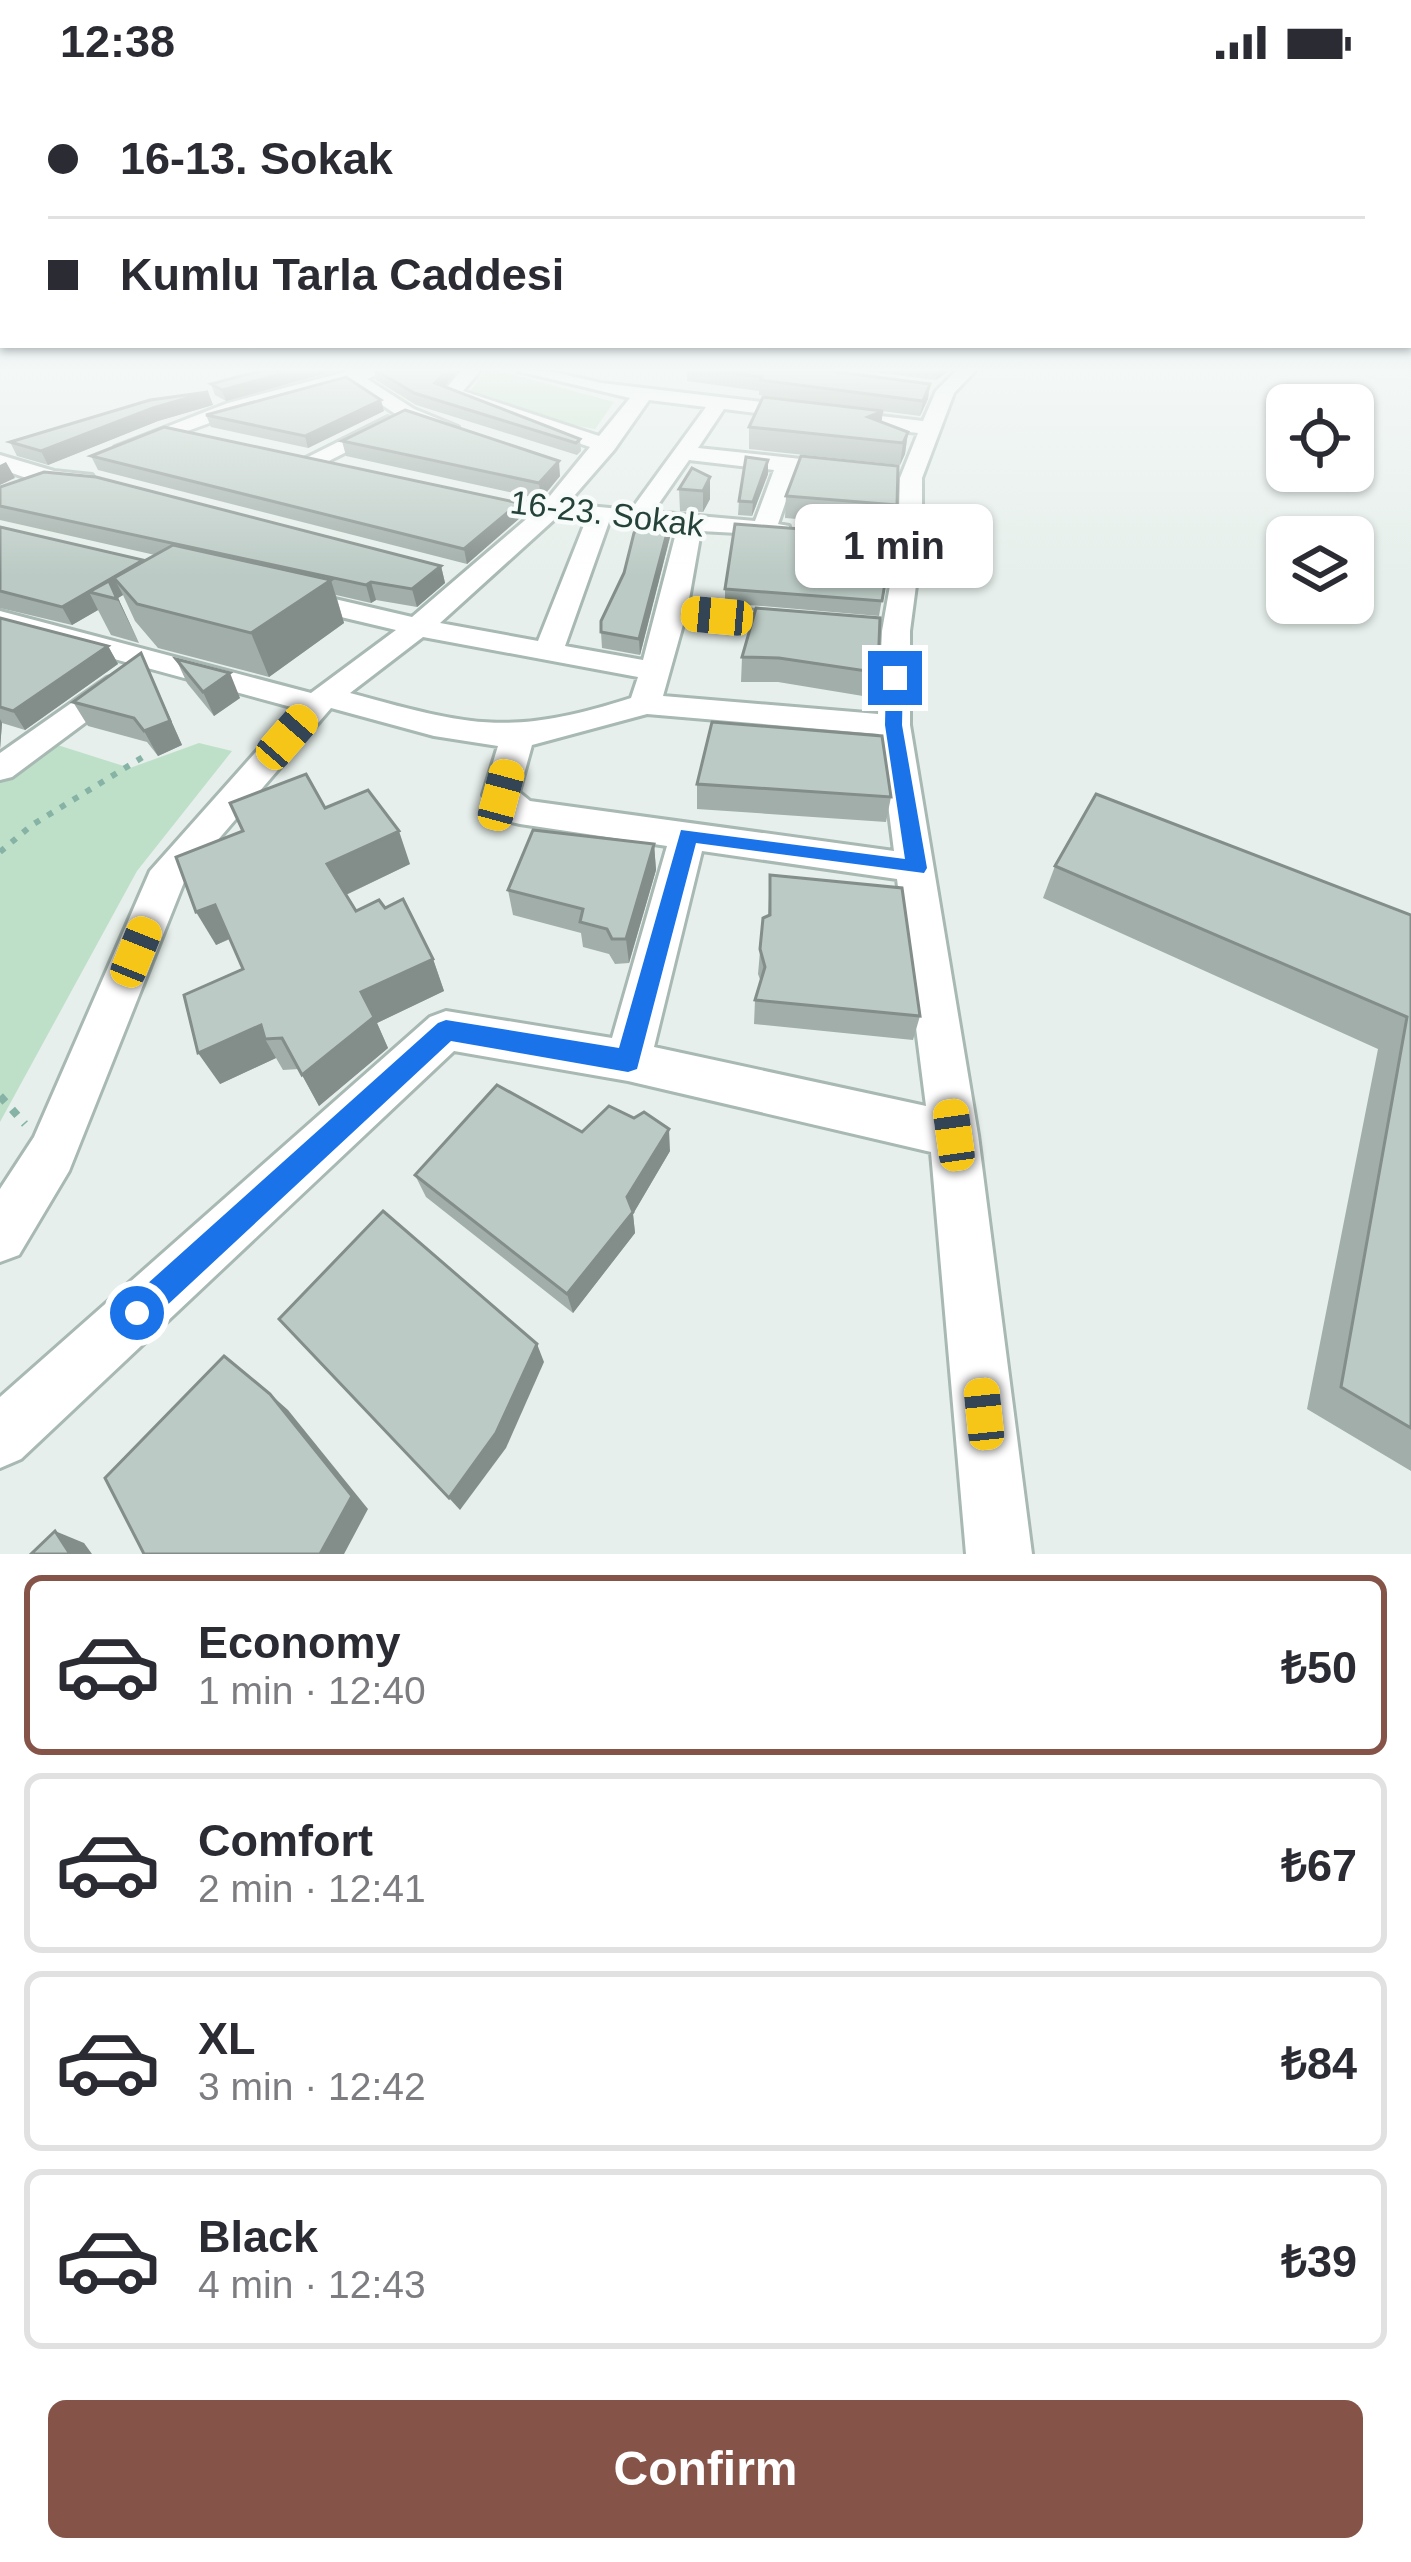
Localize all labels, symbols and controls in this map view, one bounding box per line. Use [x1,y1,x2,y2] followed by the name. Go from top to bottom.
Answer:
[60,16,175,67] text: 12:38
[120,133,393,184] text: 16-13. Sokak
[120,249,564,300] text: Kumlu Tarla Caddesi
[1266,384,1374,624] map controls
[1266,384,1374,492] button: locate
[508,483,706,544] street label: 16-23. Sokak
[796,504,994,588] callout: 1 min
[1266,516,1374,624] button: layers
[843,524,945,567] text: 1 min
[680,595,754,637] car
[868,651,922,705] route end
[250,698,324,776] car
[474,756,528,834] car
[106,912,166,992] car
[931,1097,977,1173] car
[110,1286,164,1340] route start
[962,1376,1006,1452] car
[54,1611,162,1719] icon: car
[198,1617,401,1668] text: Economy
[1281,1642,1357,1693] text: ₺50
[198,1669,426,1712] text: 1 min · 12:40
[54,1809,162,1917] icon: car
[198,1815,373,1866] text: Comfort
[1281,1840,1357,1891] text: ₺67
[198,1867,426,1910] text: 2 min · 12:41
[54,2007,162,2115] icon: car
[198,2013,256,2064] text: XL
[1281,2038,1357,2089] text: ₺84
[198,2065,426,2108] text: 3 min · 12:42
[54,2205,162,2313] icon: car
[198,2211,318,2262] text: Black
[1281,2236,1357,2287] text: ₺39
[198,2263,426,2306] text: 4 min · 12:43
[48,2400,1363,2538] button: Confirm

